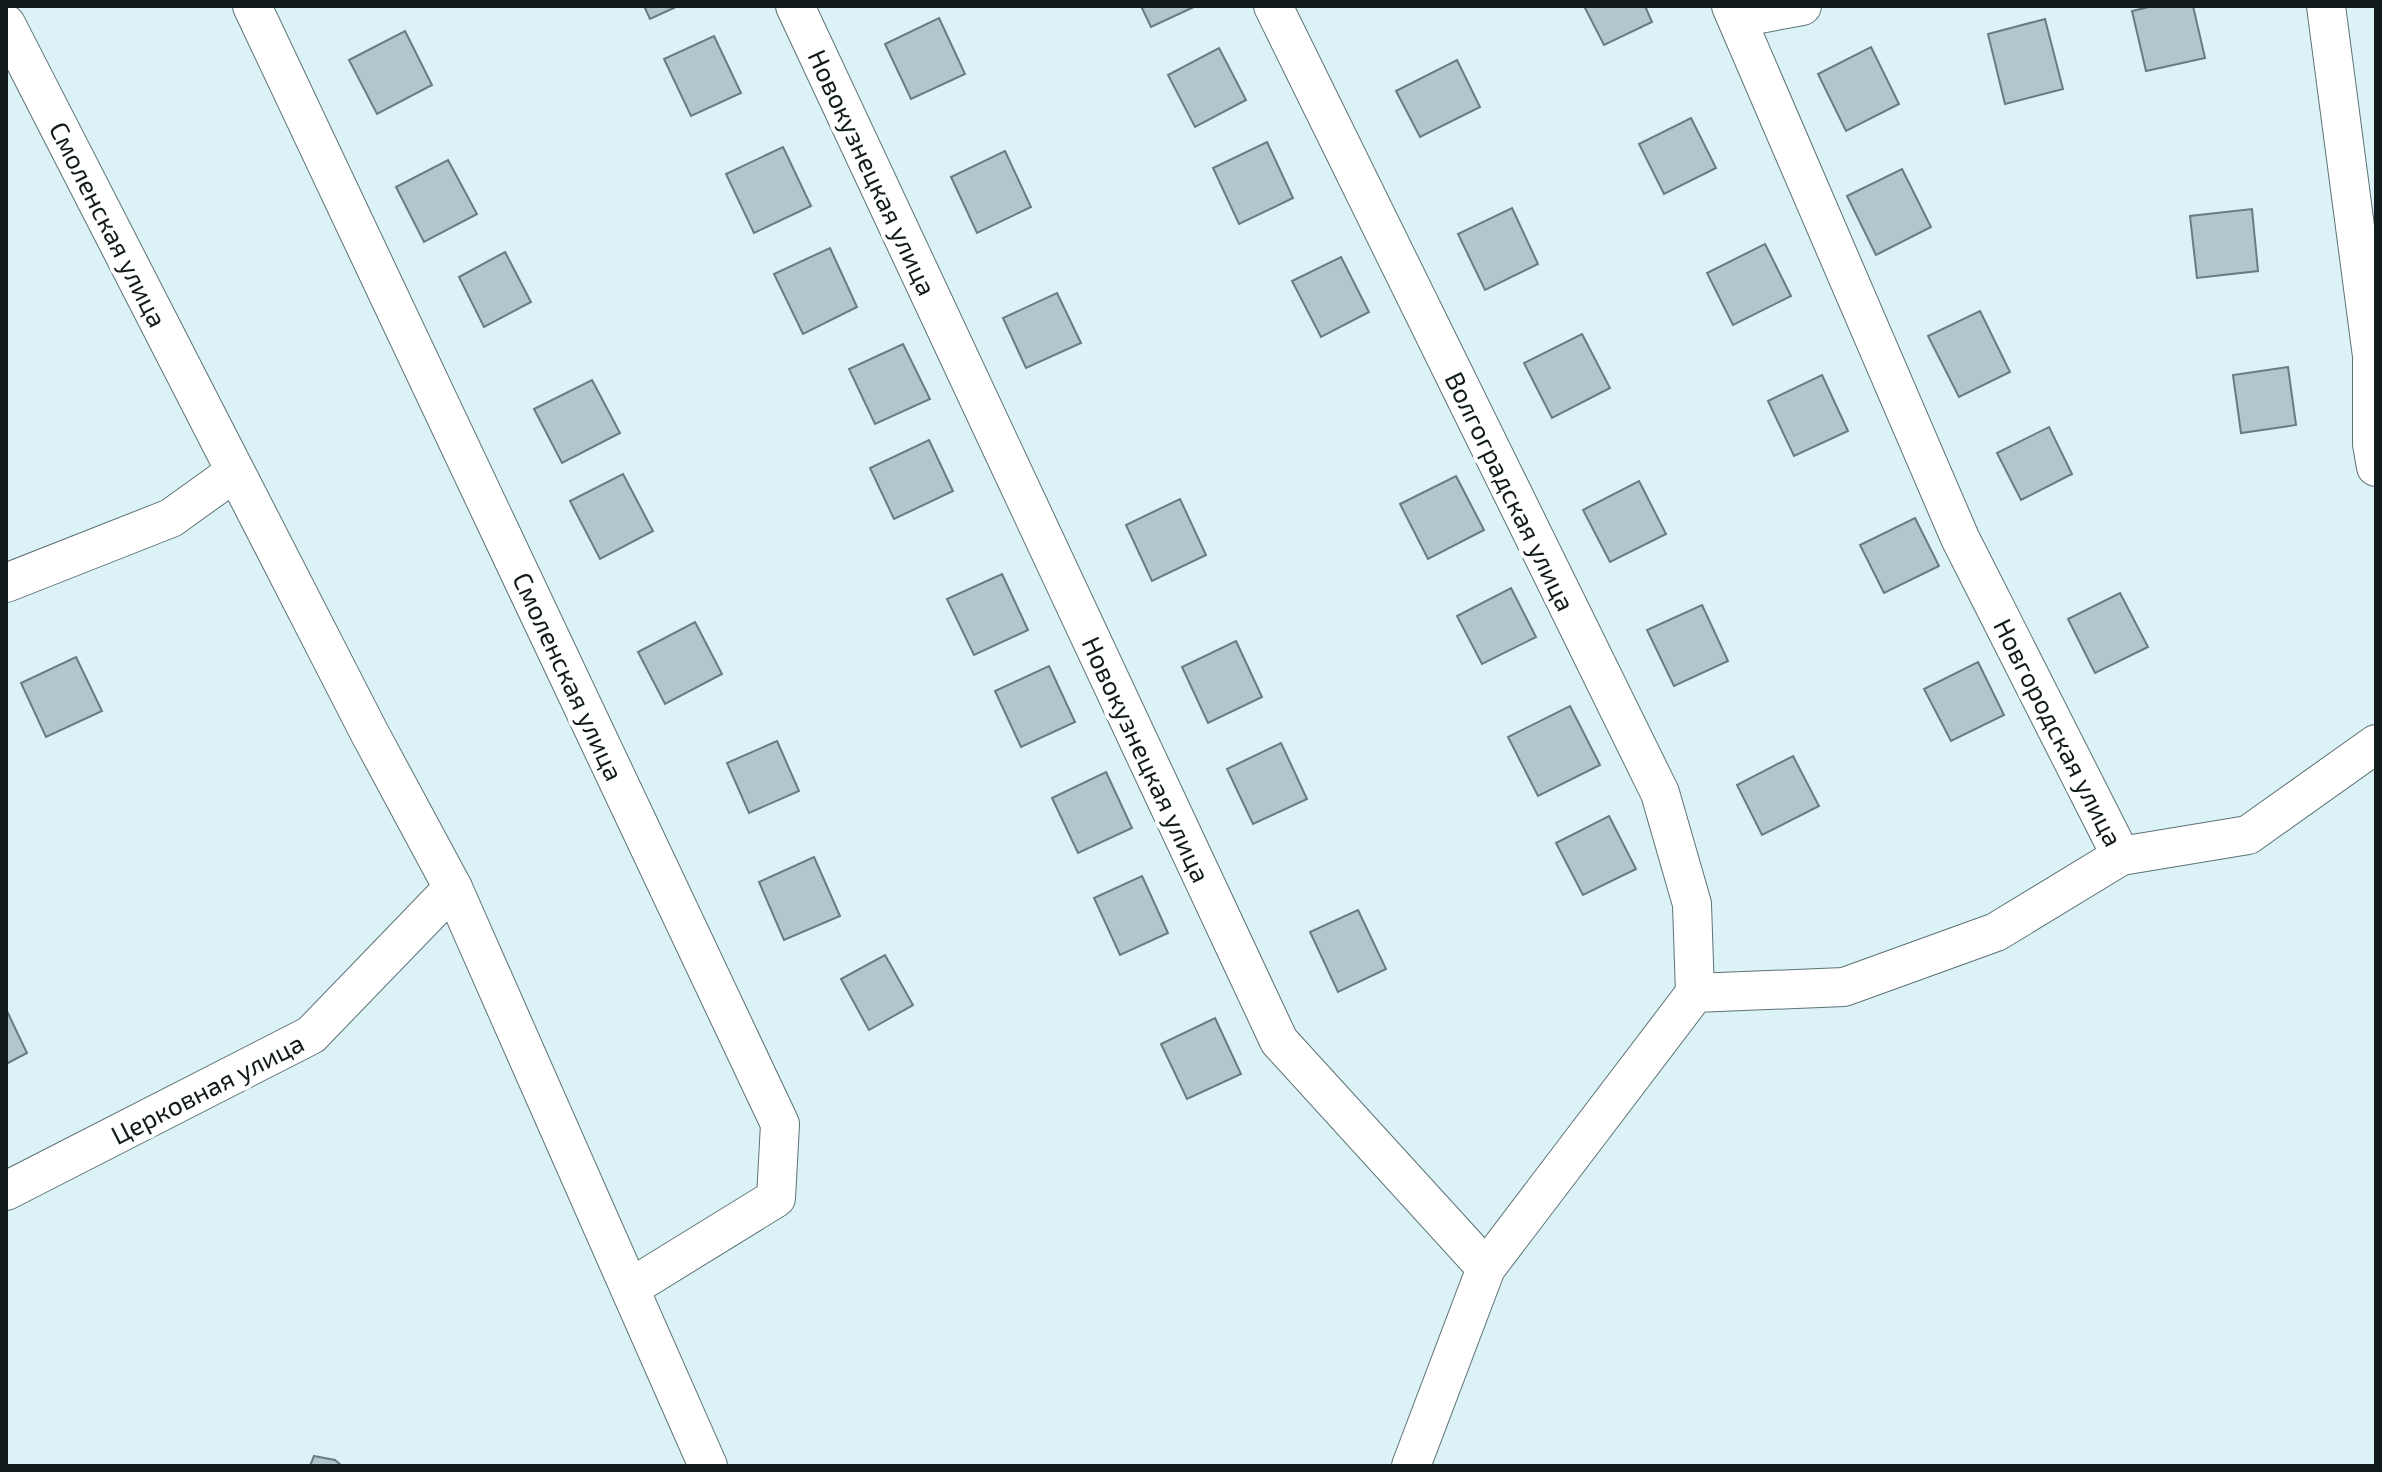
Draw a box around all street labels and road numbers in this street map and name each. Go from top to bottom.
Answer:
street label: Новокузнецкая улица [802,44,944,300]
street label: Смоленская улица [43,116,174,332]
street label: Волгоградская улица [1439,366,1582,616]
street label: Смоленская улица [506,567,631,785]
street label: Новгородская улица [1987,613,2130,852]
street label: Новокузнецкая улица [1076,631,1218,887]
street label: Церковная улица [105,1026,309,1151]

